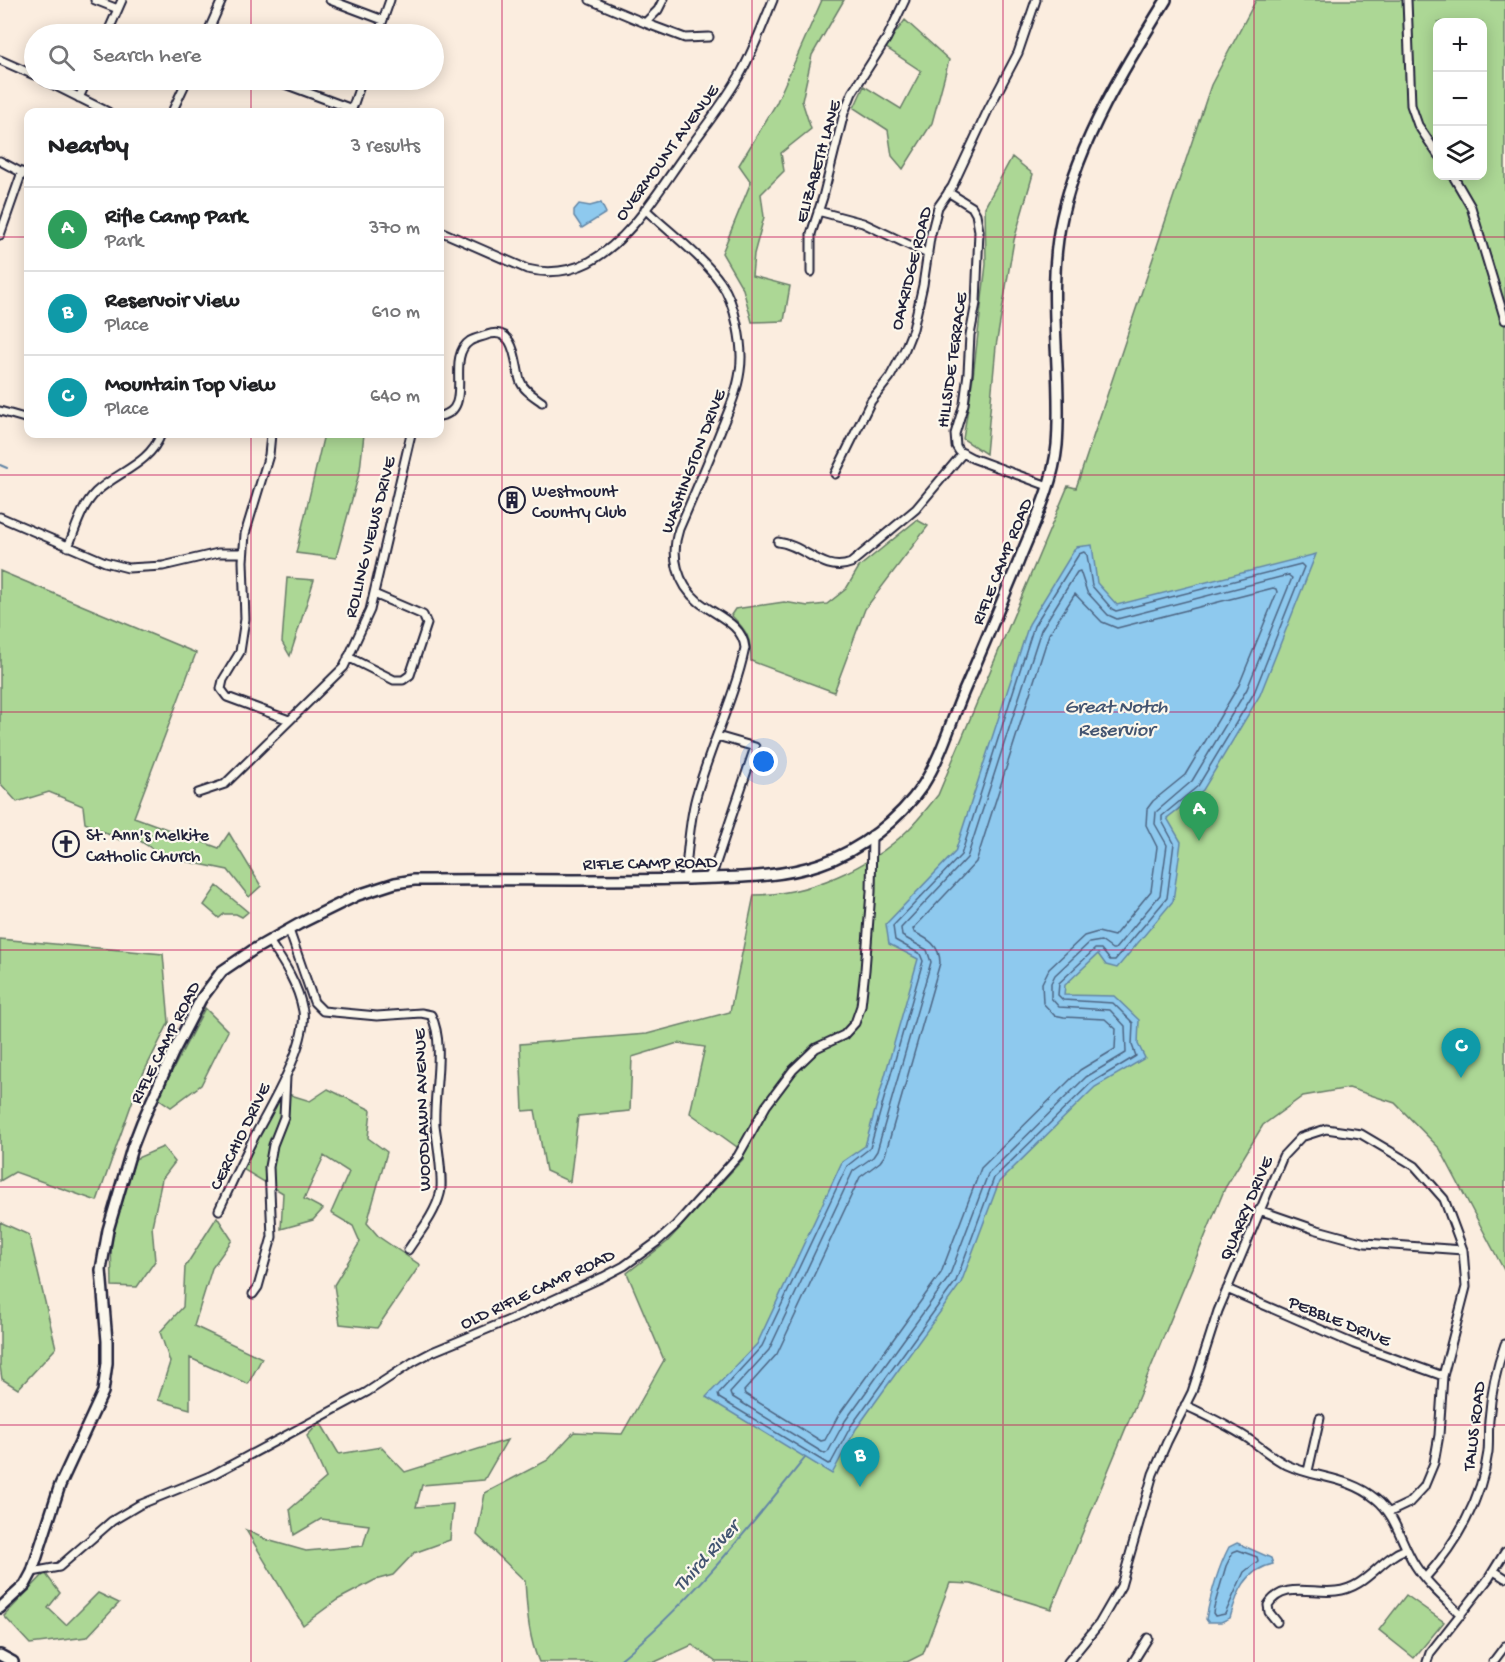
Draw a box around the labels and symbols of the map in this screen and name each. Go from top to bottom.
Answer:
street label: OVERMOUNT AVENUE [612,81,725,226]
street label: ELIZABETH LANE [792,97,847,225]
street label: OAKRIDGE ROAD [887,205,938,332]
street label: HILLSIDE TERRACE [934,291,973,429]
street label: WASHINGTON DRIVE [657,386,732,537]
street label: ROLLING VIEWS DRIVE [341,454,402,620]
place label: Westmount Country Club [532,482,627,524]
building icon: Westmount Country Club [497,485,527,515]
street label: RIFLE CAMP ROAD [968,495,1038,628]
water label: Great Notch Reservior [1064,697,1168,743]
your location [749,747,778,776]
pin: A [1180,792,1218,841]
place label: St. Ann's Melkite Catholic Church [86,826,210,868]
church icon: St. Ann's Melkite Catholic Church [51,829,81,859]
street label: RIFLE CAMP ROAD [583,853,718,876]
street label: RIFLE CAMP ROAD [126,978,206,1108]
street label: WOODLAWN AVENUE [410,1028,437,1191]
pin: C [1442,1028,1480,1078]
street label: CERCHIO DRIVE [206,1079,277,1194]
street label: QUARRY DRIVE [1216,1153,1279,1264]
street label: OLD RIFLE CAMP ROAD [457,1245,619,1335]
street label: PEBBLE DRIVE [1284,1292,1394,1353]
street label: TALUS ROAD [1459,1380,1491,1473]
pin: B [840,1438,880,1487]
water label: Third River [670,1514,748,1597]

